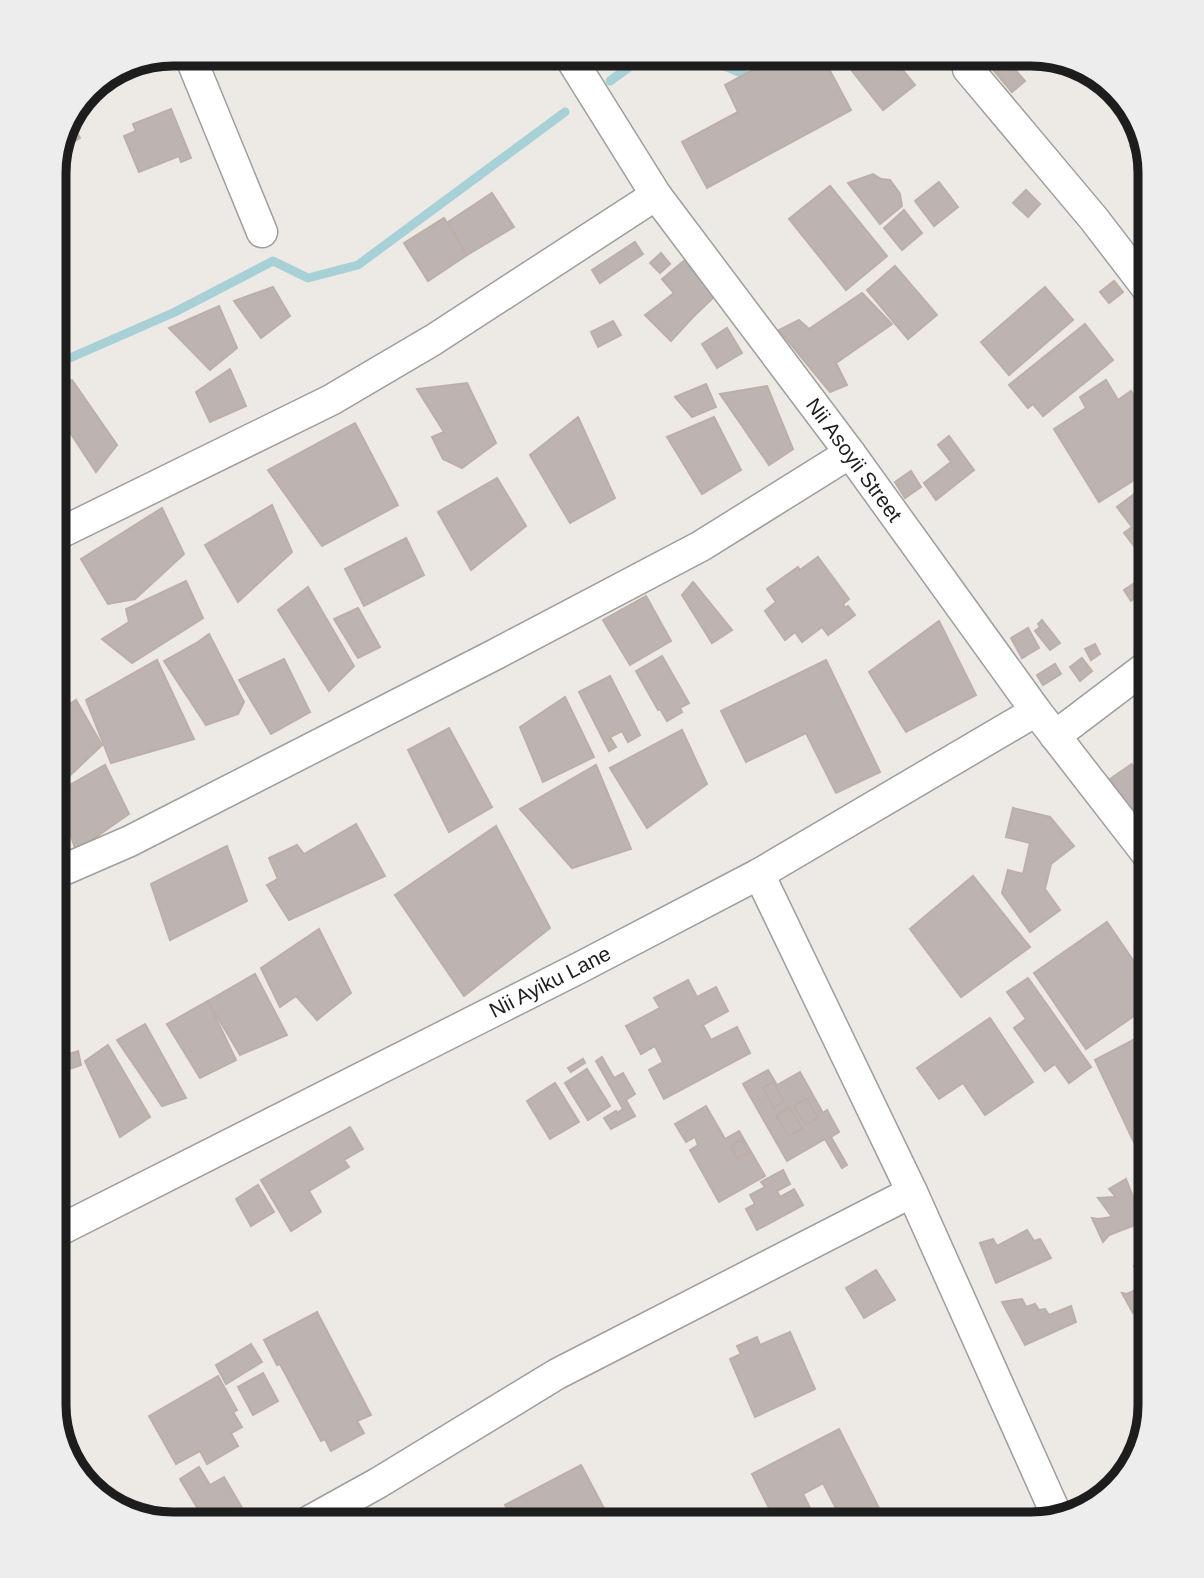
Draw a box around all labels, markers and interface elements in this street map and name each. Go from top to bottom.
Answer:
street label: Nii Asoyii Street [802,393,907,526]
street label: Nii Ayiku Lane [485,941,614,1022]

